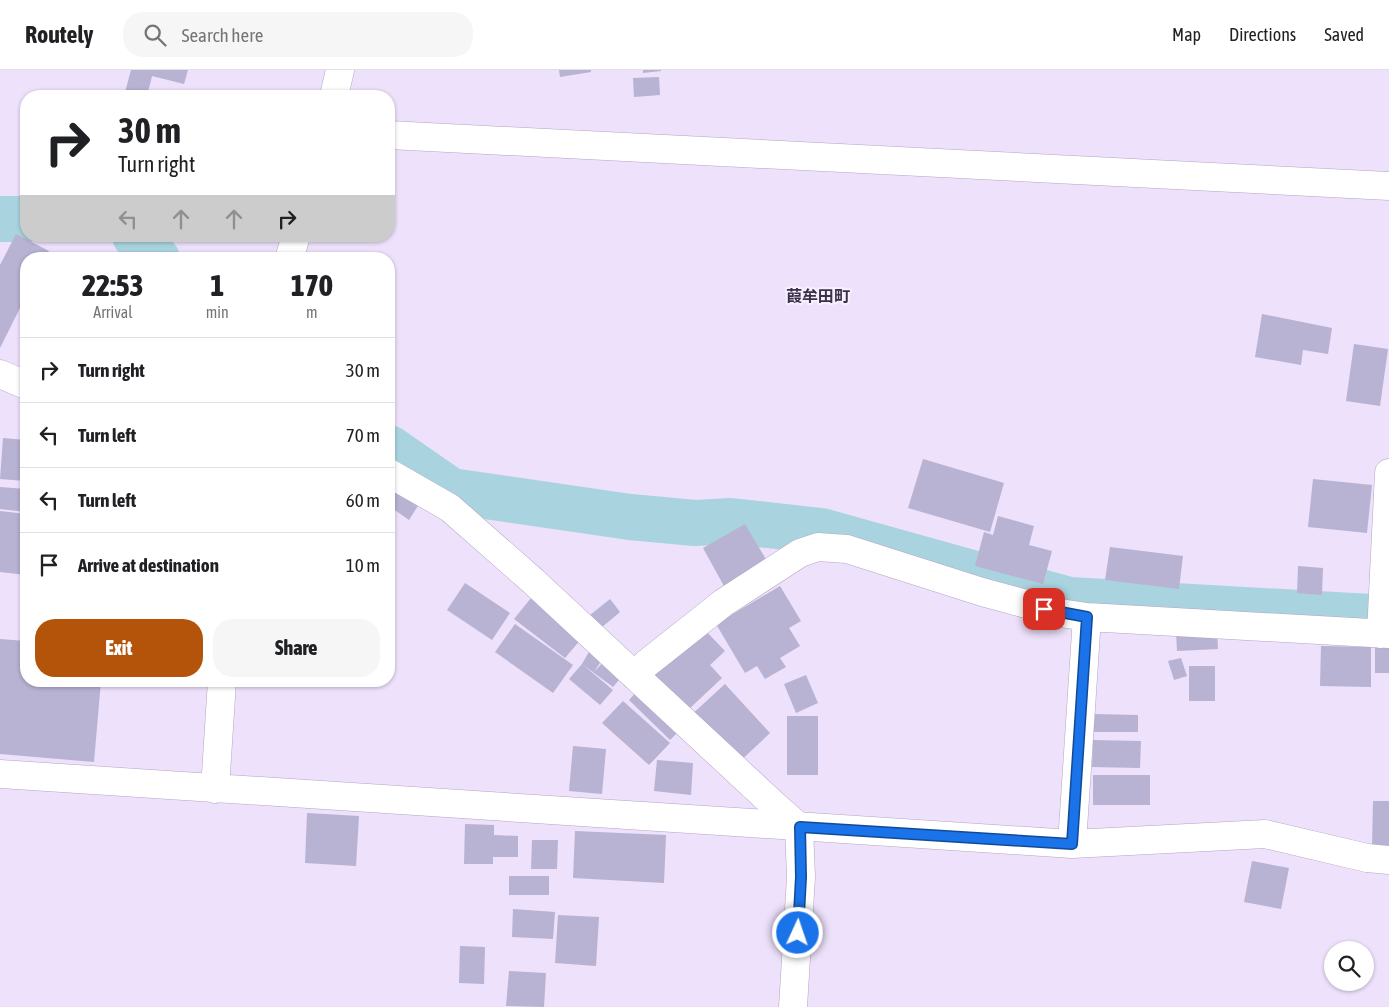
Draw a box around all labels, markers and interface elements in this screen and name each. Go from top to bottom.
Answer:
search box [123,12,473,57]
text: Routely [25,21,93,48]
icon: search [141,21,169,49]
text: Search here [181,24,263,46]
text: Map [1172,24,1201,45]
text: Directions [1229,24,1296,45]
text: Saved [1324,24,1364,45]
icon: right [35,110,100,175]
text: 30 m [118,110,181,150]
text: Turn right [118,151,195,177]
icon: left [114,205,142,233]
icon: ahead [167,205,195,233]
icon: ahead [220,205,248,233]
icon: right [273,205,301,233]
text: 22:53 [82,268,144,302]
text: 1 [210,268,224,302]
text: 170 [291,268,333,302]
district label: 葭牟田町 [786,287,850,305]
text: Arrival [93,303,132,321]
text: min [206,303,229,321]
text: m [306,303,318,321]
icon: right [35,356,63,384]
text: Turn right [78,359,145,381]
text: 30 m [346,359,380,381]
icon: left [35,421,63,449]
text: Turn left [78,424,136,446]
text: 70 m [346,424,380,446]
icon: left [35,486,63,514]
text: Turn left [78,489,136,511]
text: 60 m [346,489,380,511]
icon: arrive [35,551,63,579]
text: Arrive at destination [78,554,219,576]
text: 10 m [346,554,380,576]
pin [1023,588,1065,630]
icon: arrive [1030,595,1058,623]
button: Exit [35,619,203,677]
button: Share [213,619,380,677]
position arrow [771,906,823,958]
map controls [1324,941,1374,991]
button: search [1324,941,1374,991]

